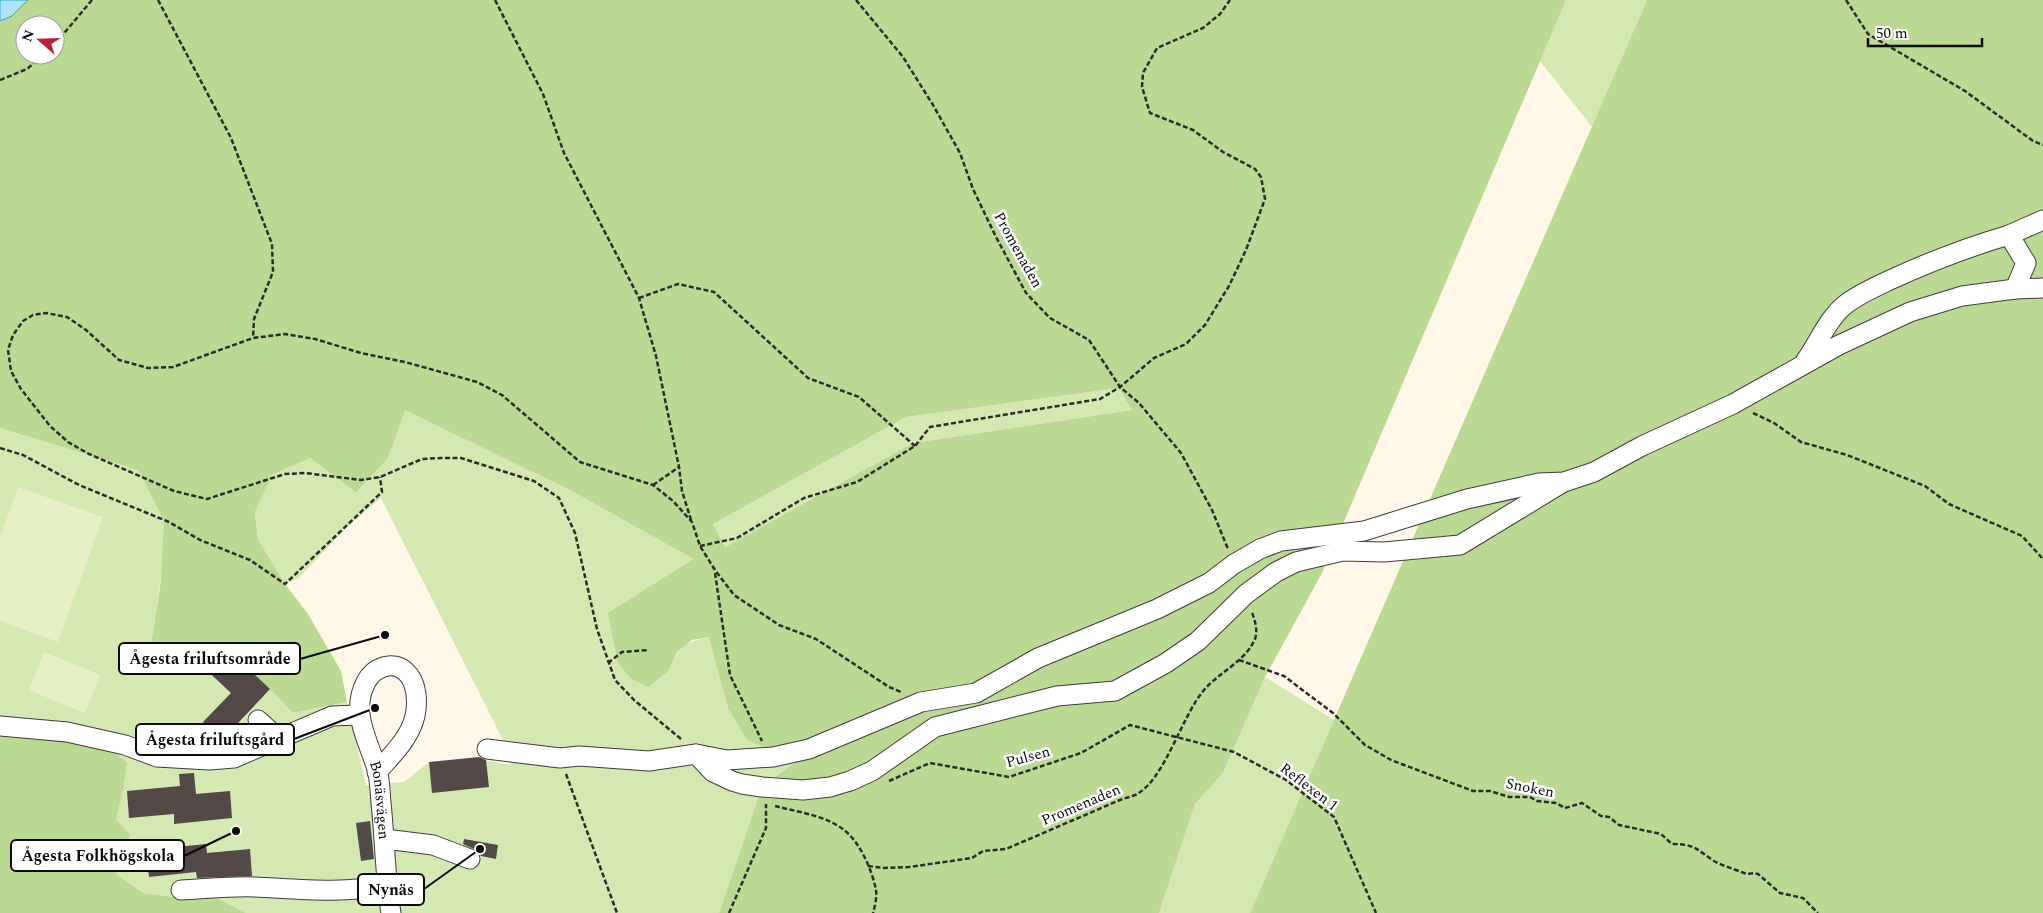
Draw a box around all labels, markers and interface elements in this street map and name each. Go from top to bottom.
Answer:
north arrow [15,15,65,65]
scale bar [1868,15,1982,47]
text: 50 m [1876,22,1908,45]
text: N [16,27,40,45]
street label: Promenaden [988,208,1049,293]
callout: Ågesta friluftsområde [119,643,300,674]
text: Ågesta friluftsområde [129,647,291,671]
callout: Ågesta friluftsgård [136,724,294,755]
text: Ågesta friluftsgård [146,728,284,752]
street label: Pulsen [1003,740,1053,774]
street label: Bonäsvägen [364,757,395,840]
street label: Reflexen 1 [1275,757,1343,817]
street label: Snoken [1504,772,1556,804]
street label: Promenaden [1038,778,1124,832]
callout: Ågesta Folkhögskola [11,840,184,871]
text: Ågesta Folkhögskola [21,844,175,868]
callout: Nynäs [358,874,424,905]
text: Nynäs [368,878,414,902]

